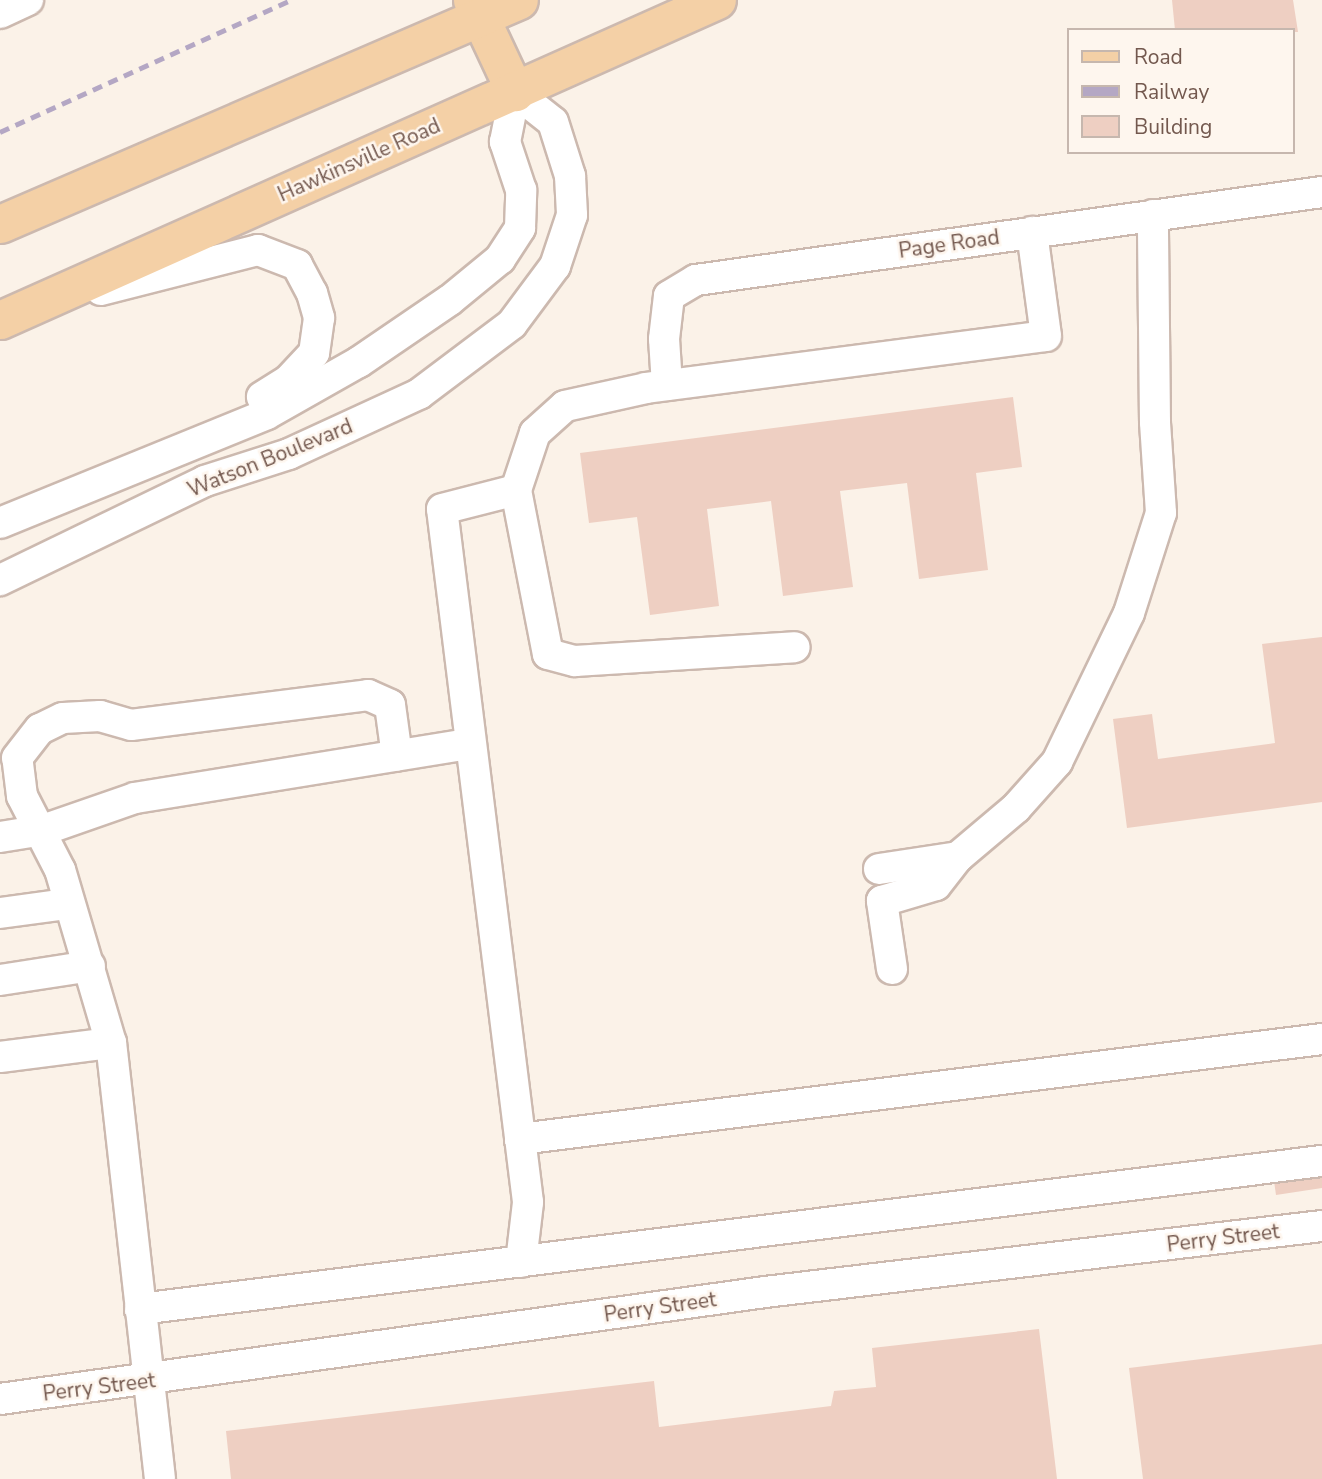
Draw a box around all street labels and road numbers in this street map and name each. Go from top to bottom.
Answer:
street label: Hawkinsville Road [274,113,444,207]
street label: Page Road [897,224,1001,264]
street label: Watson Boulevard [184,413,356,503]
street label: Perry Street [1165,1219,1281,1257]
street label: Perry Street [602,1287,718,1327]
street label: Perry Street [41,1368,157,1406]

